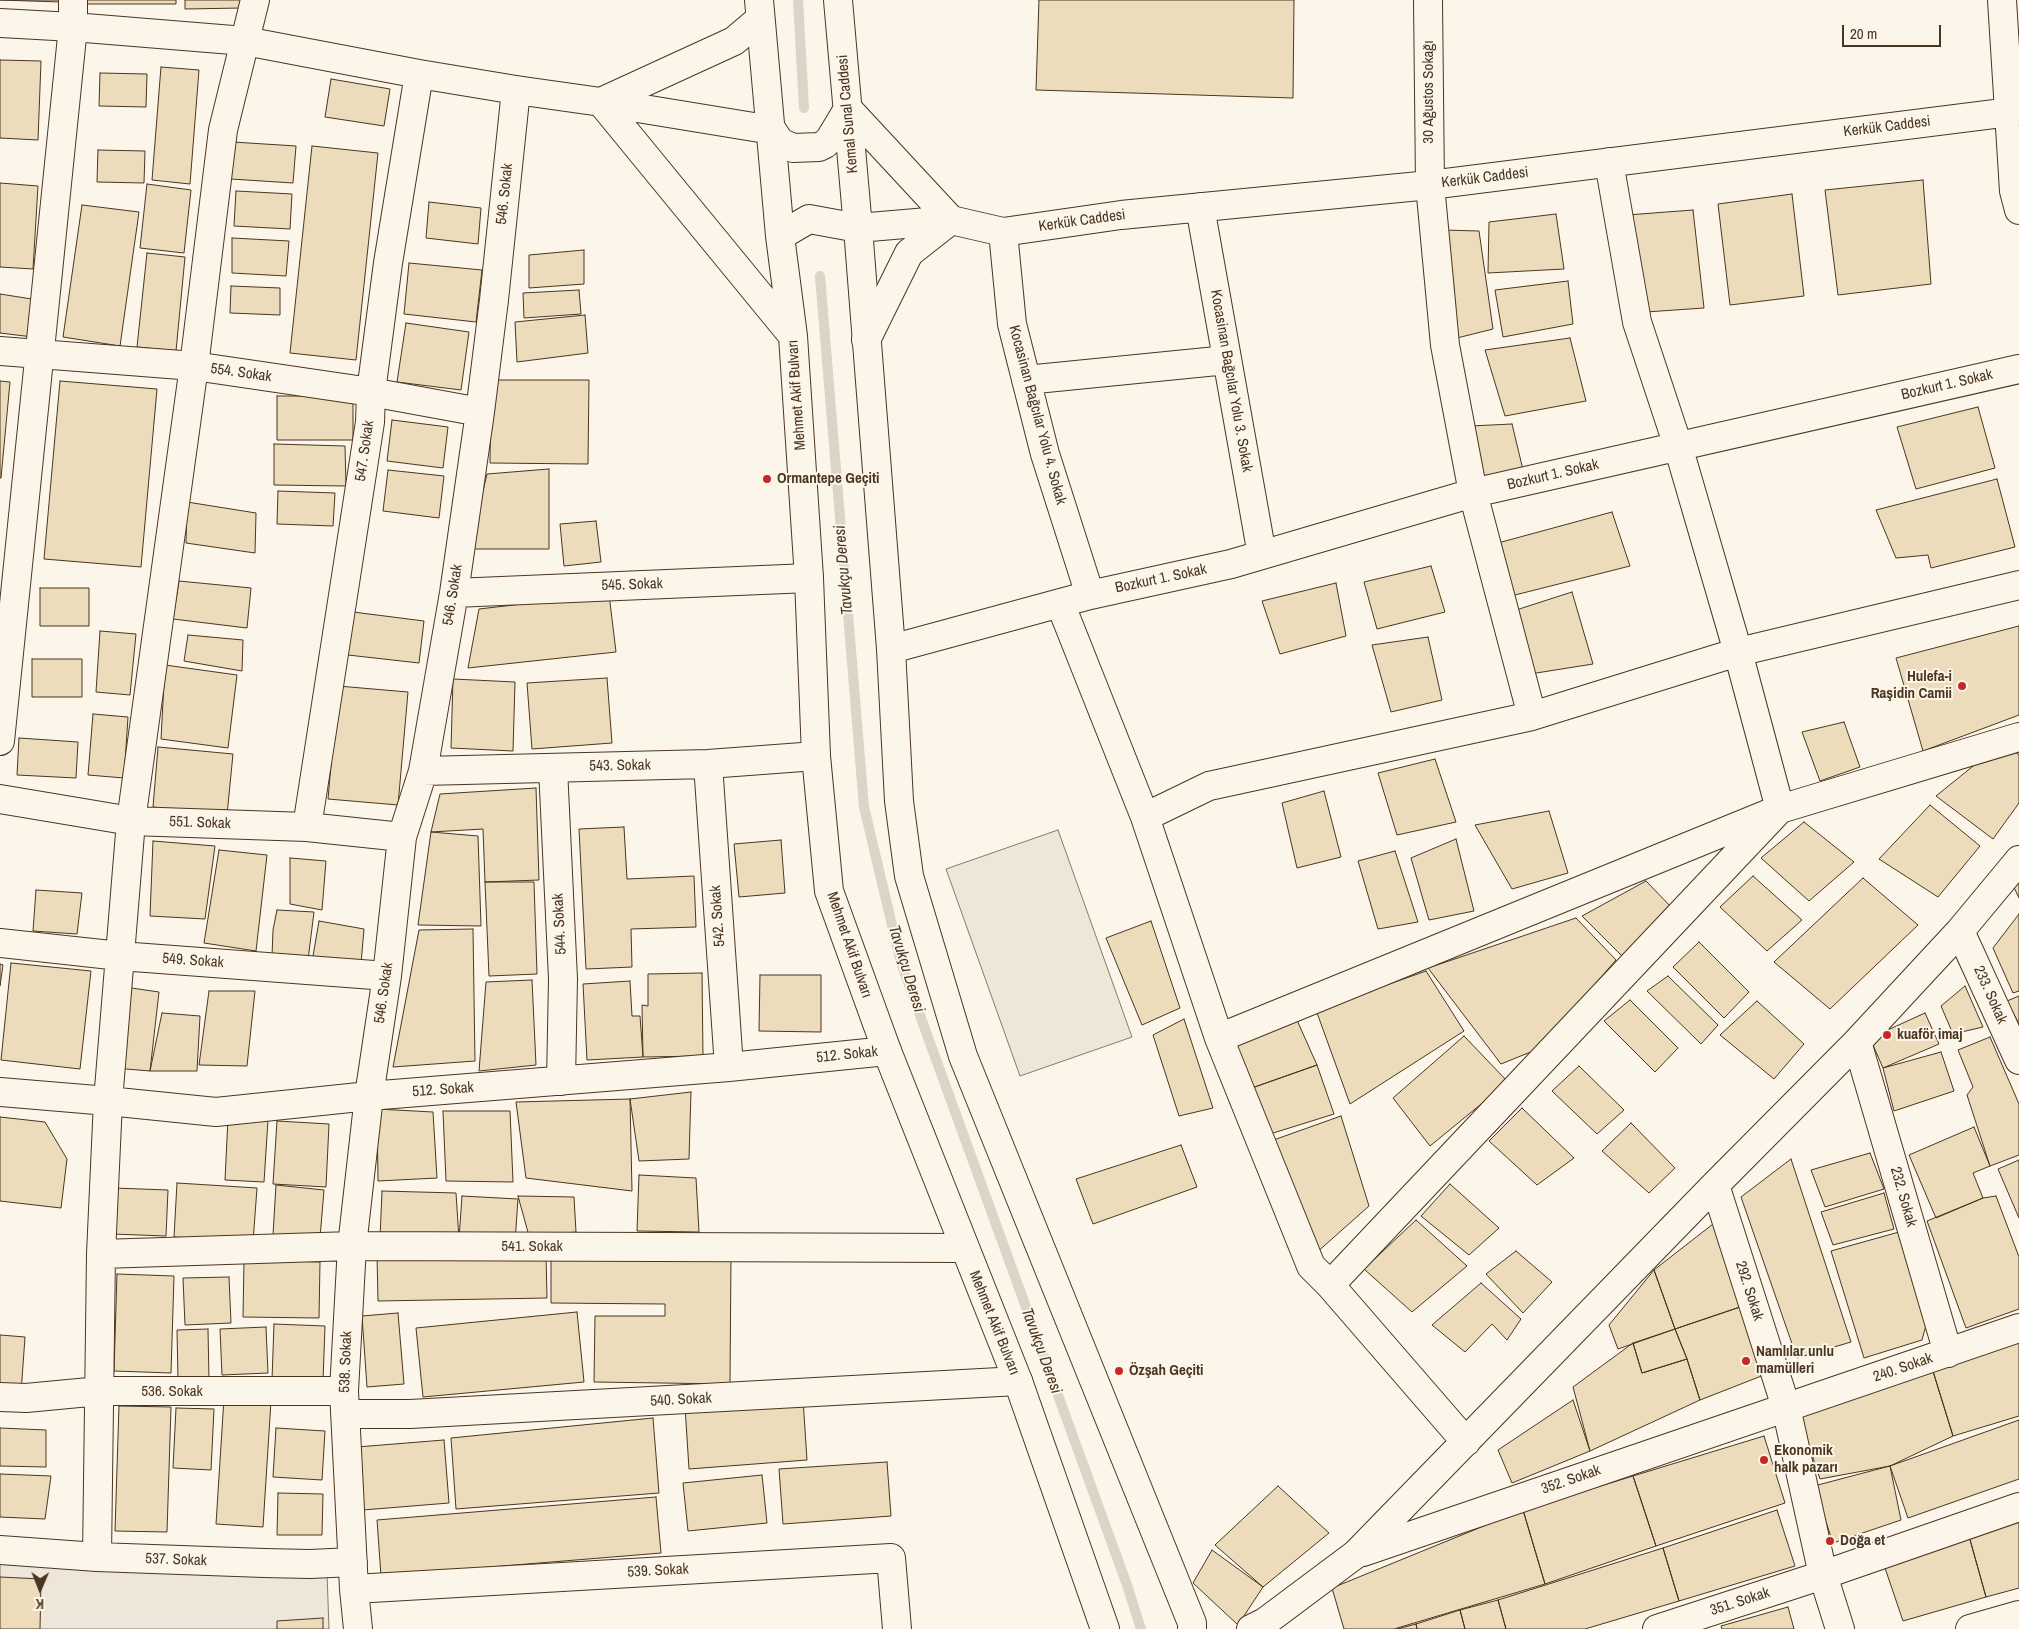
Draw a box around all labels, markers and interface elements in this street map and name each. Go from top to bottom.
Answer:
scale bar [1844,15,1943,47]
text: 20 m [1850,23,1877,44]
street label: 30 Ağustos Sokağı [1420,40,1438,144]
street label: Kemal Sunal Caddesi [834,54,862,174]
street label: Kerkük Caddesi [1842,113,1932,141]
street label: 546. Sokak [493,162,517,226]
street label: Kerkük Caddesi [1440,164,1530,192]
street label: Kerkük Caddesi [1037,206,1127,236]
street label: Kocasinan Bağcılar Yolu 3. Sokak [1206,288,1256,474]
street label: Kocasinan Bağcılar Yolu 4. Sokak [1004,323,1070,507]
street label: Mehmet Akif Bulvarı [784,339,810,451]
street label: 554. Sokak [209,360,273,386]
street label: Bozkurt 1. Sokak [1900,366,1994,404]
street label: 547. Sokak [352,419,378,483]
street label: Bozkurt 1. Sokak [1506,456,1600,494]
place label: Ormantepe Geçiti [777,470,880,488]
marker: Ormantepe Geçiti [761,473,773,485]
water label: Tavukçu Deresi [831,524,857,616]
street label: Bozkurt 1. Sokak [1114,561,1208,597]
street label: 546. Sokak [439,563,467,627]
street label: 545. Sokak [601,575,663,595]
place label: Hulefa-i Raşidin Camii [1871,668,1952,703]
marker: Hulefa-i Raşidin Camii [1956,680,1968,692]
street label: 543. Sokak [589,756,651,776]
street label: 551. Sokak [169,813,231,833]
street label: 542. Sokak [707,885,729,947]
street label: Mehmet Akif Bulvarı [822,890,876,1000]
street label: 544. Sokak [549,893,571,955]
water label: Tavukçu Deresi [884,923,928,1015]
street label: 549. Sokak [162,950,224,972]
street label: 546. Sokak [371,961,397,1025]
street label: 233. Sokak [1969,963,2011,1027]
place label: kuaför imaj [1897,1026,1963,1044]
marker: kuaför imaj [1881,1029,1893,1041]
street label: 512. Sokak [815,1043,879,1067]
street label: 512. Sokak [412,1079,474,1101]
street label: 232. Sokak [1886,1165,1920,1229]
street label: 541. Sokak [501,1238,563,1256]
street label: 292. Sokak [1731,1259,1767,1323]
street label: Mehmet Akif Bulvarı [965,1268,1023,1378]
water label: Tavukçu Deresi [1017,1305,1065,1397]
street label: 538. Sokak [336,1331,356,1393]
place label: Namlılar unlu mamülleri [1756,1343,1834,1378]
street label: 240. Sokak [1871,1349,1935,1387]
marker: Namlılar unlu mamülleri [1740,1355,1752,1367]
place label: Özşah Geçiti [1129,1362,1204,1380]
marker: Özşah Geçiti [1113,1365,1125,1377]
street label: 536. Sokak [141,1383,203,1401]
street label: 540. Sokak [650,1389,712,1411]
place label: Ekonomik halk pazarı [1774,1442,1838,1477]
marker: Ekonomik halk pazarı [1758,1454,1770,1466]
street label: 352. Sokak [1539,1461,1603,1499]
place label: Doğa et [1840,1532,1885,1550]
marker: Doğa et [1824,1535,1836,1547]
street label: 537. Sokak [145,1550,207,1570]
street label: 539. Sokak [627,1560,689,1582]
north arrow [15,1564,65,1614]
street label: 351. Sokak [1708,1584,1772,1620]
text: K [35,1595,44,1613]

